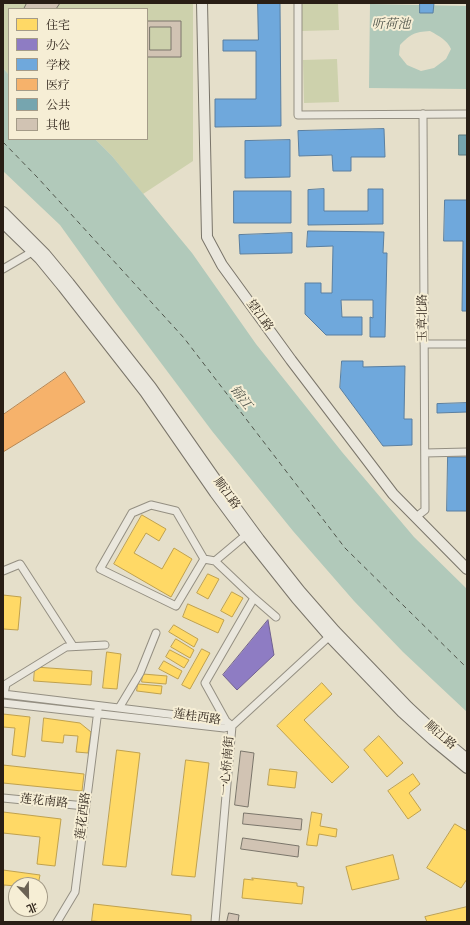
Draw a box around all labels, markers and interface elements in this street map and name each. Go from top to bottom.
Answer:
legend [8,8,148,140]
water label: 听荷池 [372,17,410,33]
text: 住宅 [46,18,70,33]
text: 办公 [46,38,70,53]
text: 学校 [46,58,70,73]
text: 医疗 [46,78,70,93]
text: 公共 [46,98,70,113]
text: 其他 [46,118,70,133]
street label: 玉章北路 [417,294,431,342]
street label: 望江路 [243,297,275,335]
water label: 锦江 [226,383,254,413]
street label: 顺江路 [210,475,242,513]
street label: 莲桂西路 [172,708,222,728]
street label: 顺江路 [422,719,458,753]
street label: 一心桥南街 [218,735,238,797]
street label: 莲花西路 [74,791,94,841]
street label: 莲花南路 [19,792,69,812]
north arrow [8,877,48,917]
text: 北 [24,899,40,916]

